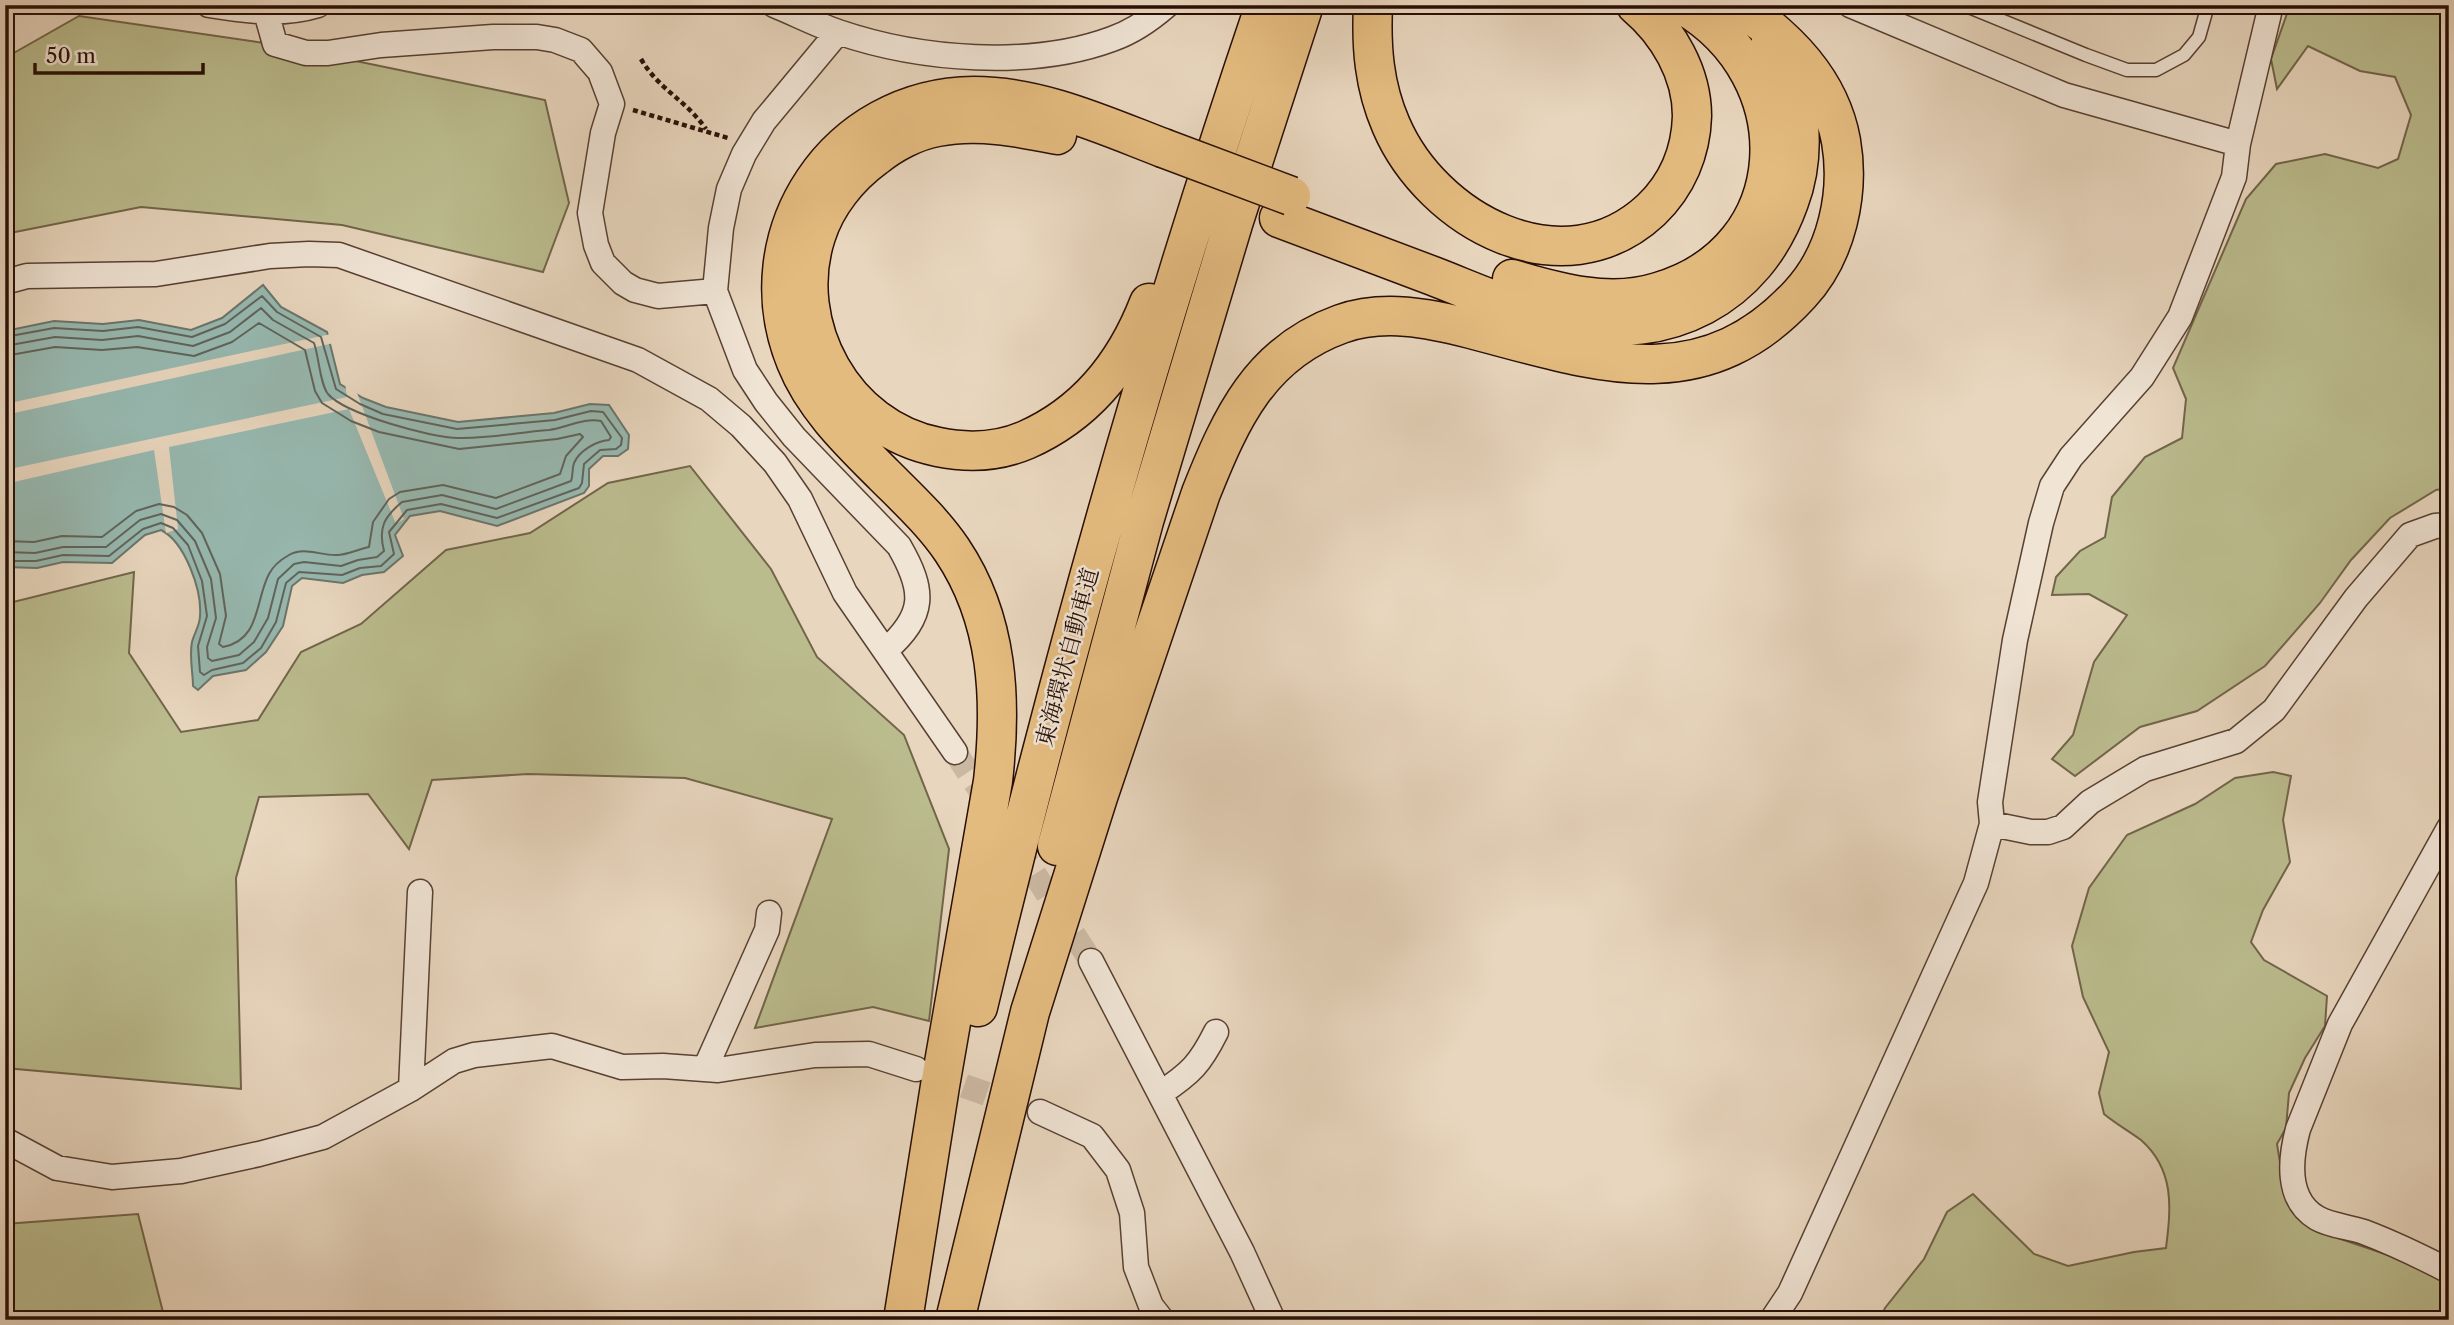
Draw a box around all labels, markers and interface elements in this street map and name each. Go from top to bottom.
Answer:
scale bar [35,32,203,76]
text: 50 m [46,43,96,68]
street label: 東海環状自動車道 [1030,565,1104,749]

